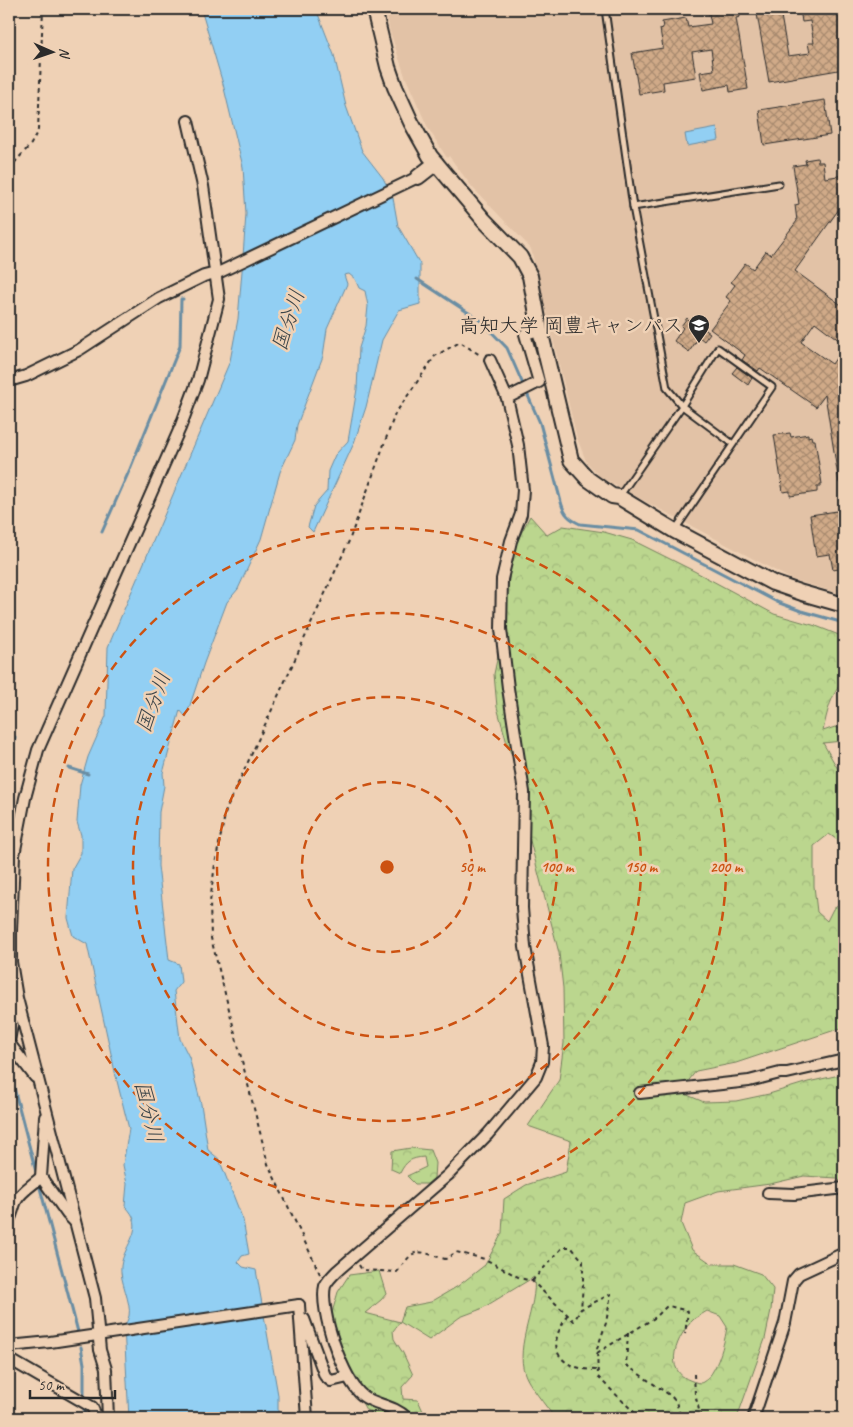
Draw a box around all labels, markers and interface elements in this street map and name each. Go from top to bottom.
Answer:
north arrow [28,28,78,78]
text: N [56,48,73,59]
water label: 国分川 [266,286,310,354]
place label: 高知大学 岡豊キャンパス [459,313,683,338]
school or university icon: 高知大学 岡豊キャンパス [687,313,711,344]
water label: 国分川 [130,668,176,736]
centre of rings [378,858,396,876]
text: 50 m [459,858,486,877]
text: 100 m [541,858,575,877]
text: 150 m [625,858,659,877]
text: 200 m [710,858,744,877]
water label: 国分川 [129,1078,169,1146]
scale bar [30,1367,115,1399]
text: 50 m [38,1376,65,1395]

